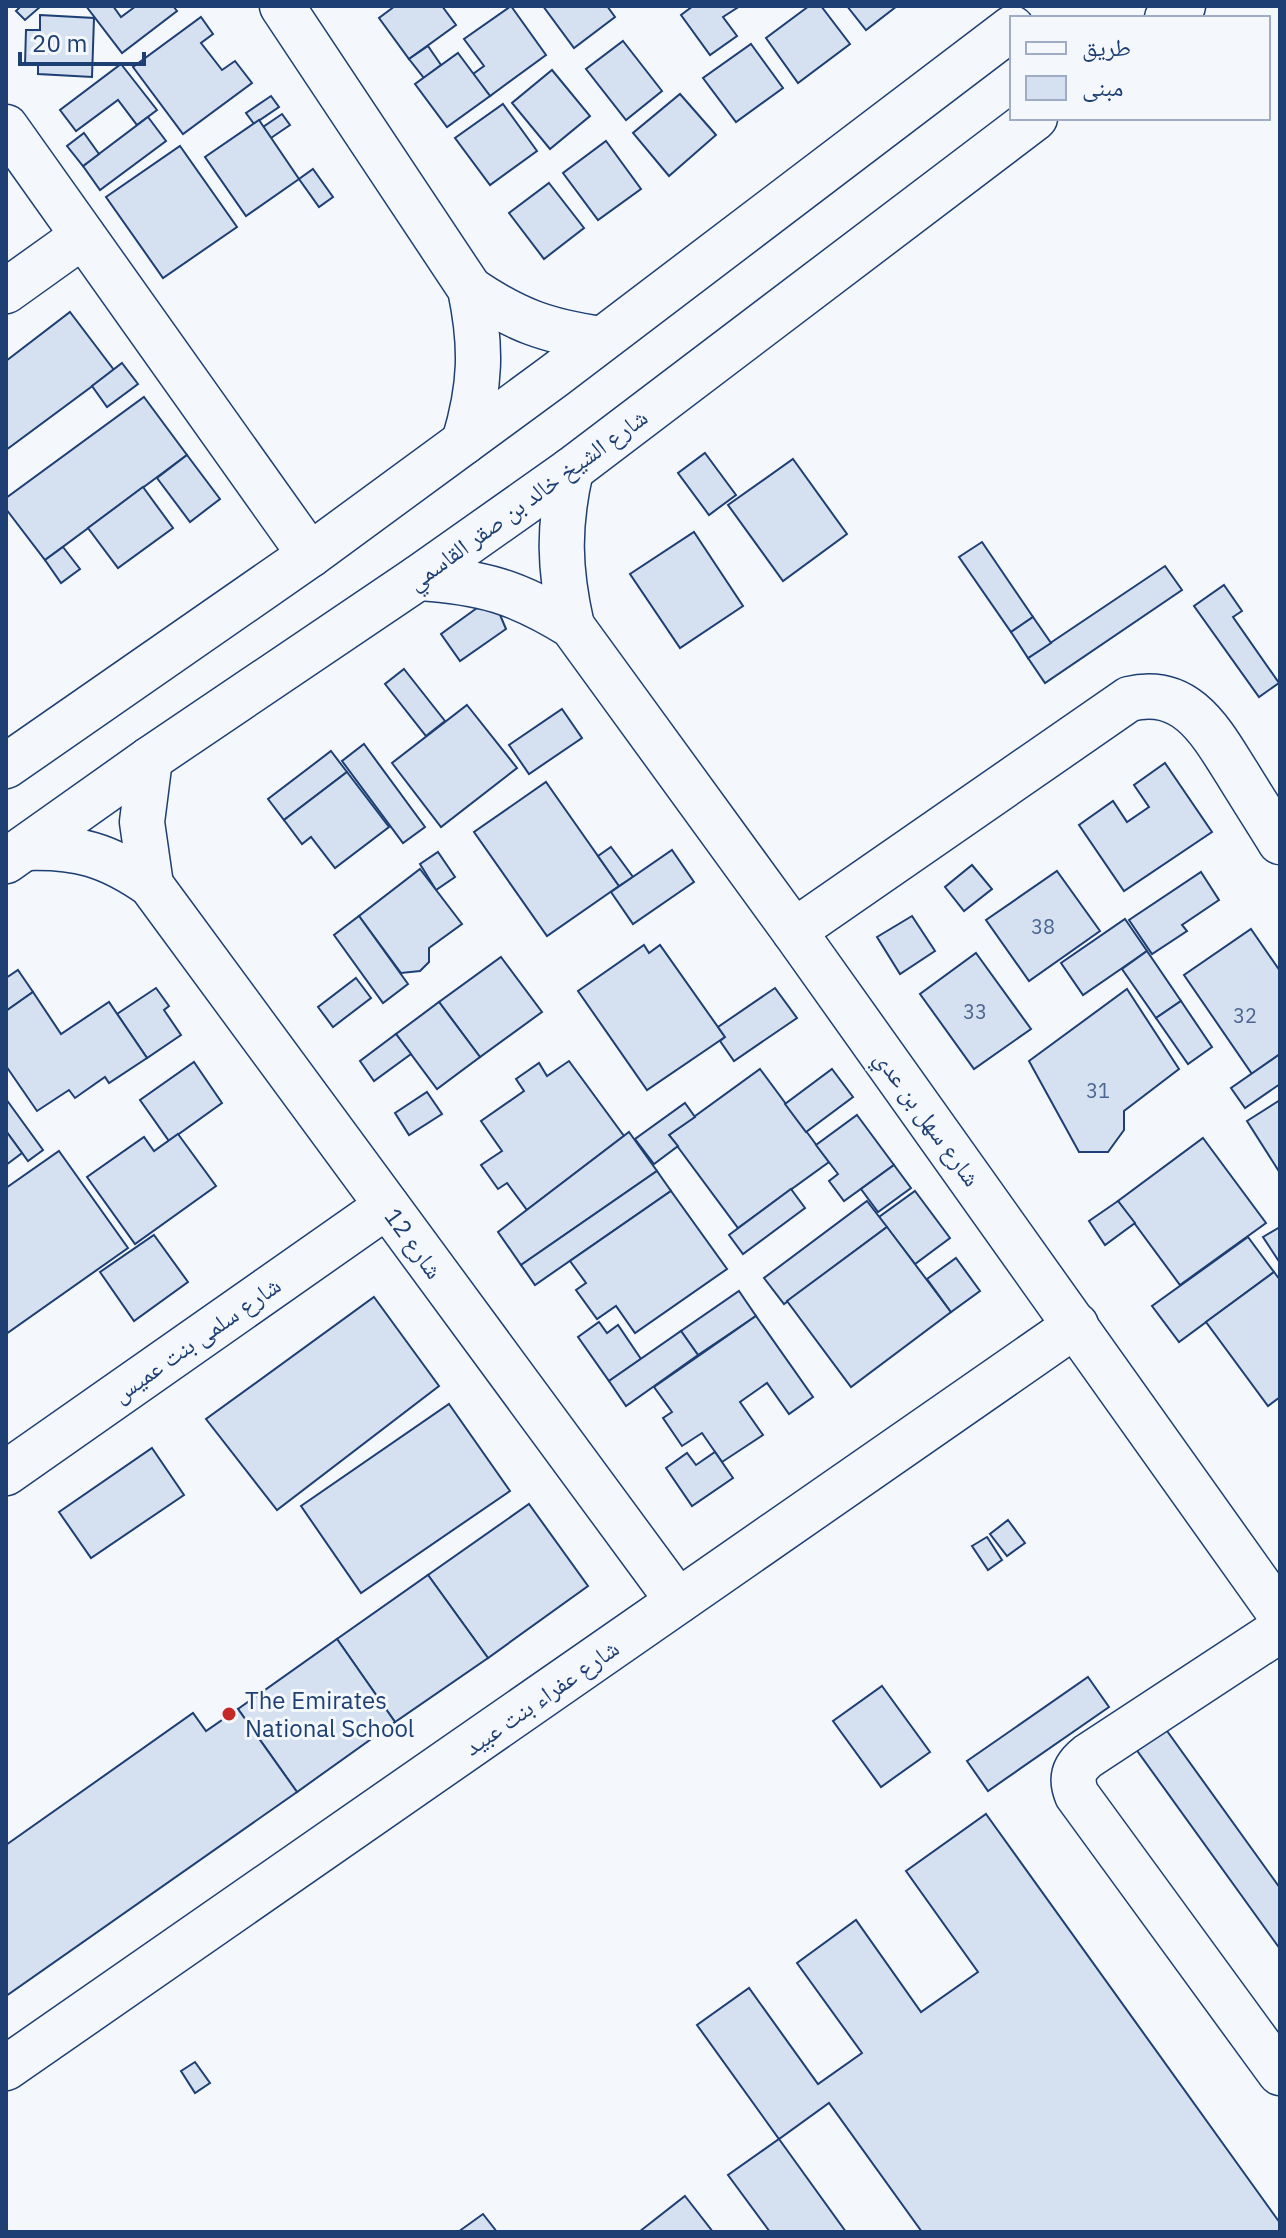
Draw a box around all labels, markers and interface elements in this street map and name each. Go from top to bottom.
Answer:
scale bar [20,16,144,66]
legend [1010,16,1270,120]
text: 20 m [32,27,87,59]
text: طريق [1082,31,1131,63]
text: مبنى [1082,71,1123,103]
street label: شارع الشيخ خالد بن صقر القاسمي [400,401,656,600]
house number: 38 [1031,913,1055,940]
house number: 33 [963,998,987,1025]
house number: 32 [1233,1002,1257,1029]
street label: شارع سهل بن عدي [865,1044,988,1195]
house number: 31 [1086,1077,1110,1104]
street label: شارع 12 [378,1201,450,1285]
street label: شارع سلمى بنت عميس [105,1269,287,1409]
street label: شارع عفراء بنت عبيد [457,1632,625,1762]
place label: The Emirates National School [245,1684,414,1744]
marker: The Emirates National School [220,1705,238,1723]

